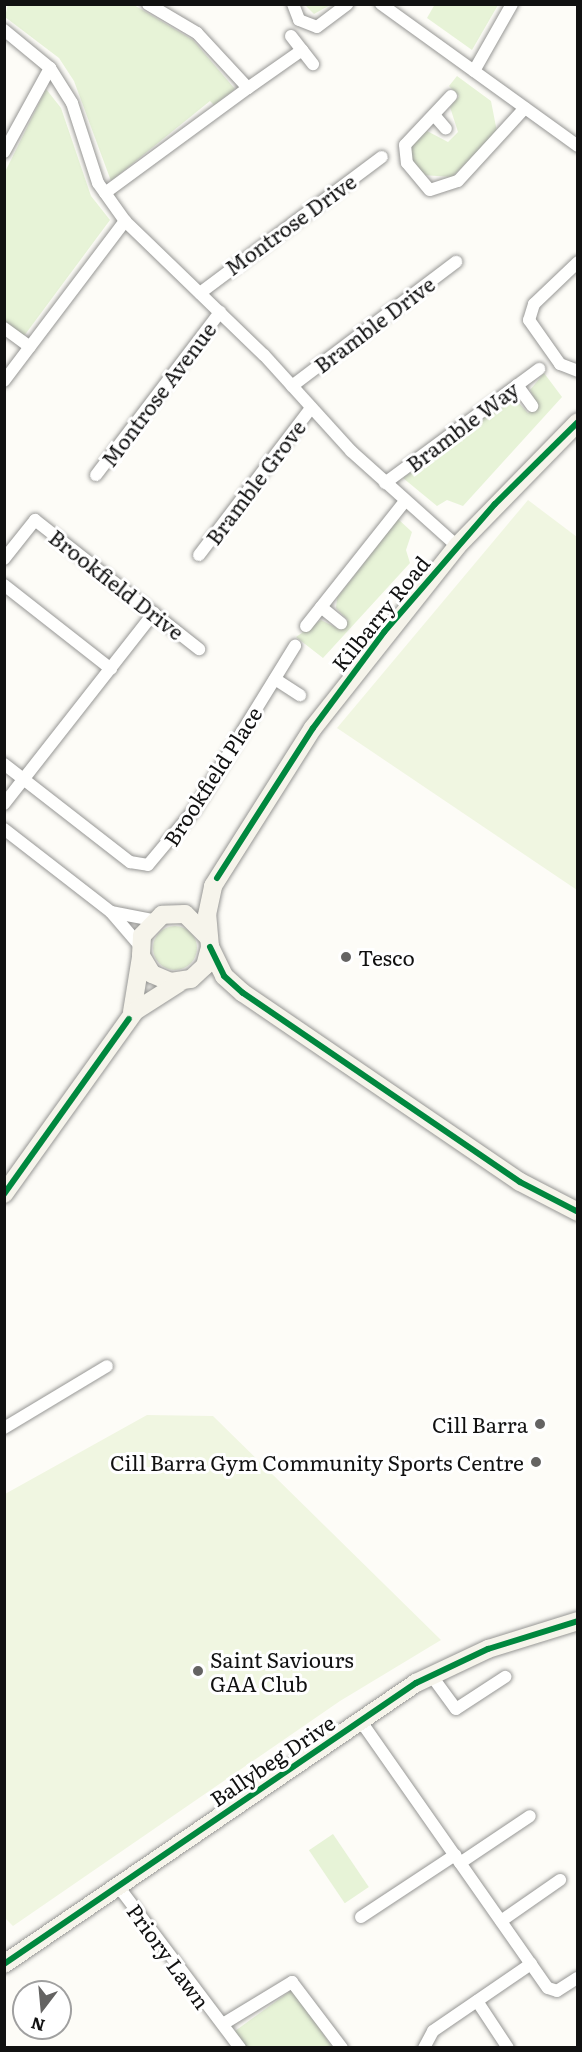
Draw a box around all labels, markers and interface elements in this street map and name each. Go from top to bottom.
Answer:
street label: Montrose Drive [220,168,360,280]
street label: Bramble Drive [309,271,439,377]
street label: Montrose Avenue [96,317,220,471]
street label: Bramble Way [401,376,523,476]
street label: Bramble Grove [200,415,310,549]
street label: Brookfield Drive [45,524,189,644]
street label: Kilbarry Road [326,550,434,676]
street label: Brookfield Place [158,702,266,850]
place label: Tesco [358,944,415,970]
marker: Tesco [339,950,353,964]
place label: Cill Barra [432,1411,528,1437]
marker: Cill Barra [533,1417,547,1431]
place label: Cill Barra Gym Community Sports Centre [110,1449,524,1475]
marker: Cill Barra Gym Community Sports Centre [529,1455,543,1469]
place label: Saint Saviours GAA Club [210,1646,354,1696]
marker: Saint Saviours GAA Club [191,1664,205,1678]
street label: Ballybeg Drive [205,1709,339,1811]
street label: Priory Lawn [122,1899,216,2013]
north arrow [12,1980,72,2040]
text: N [28,2012,47,2039]

